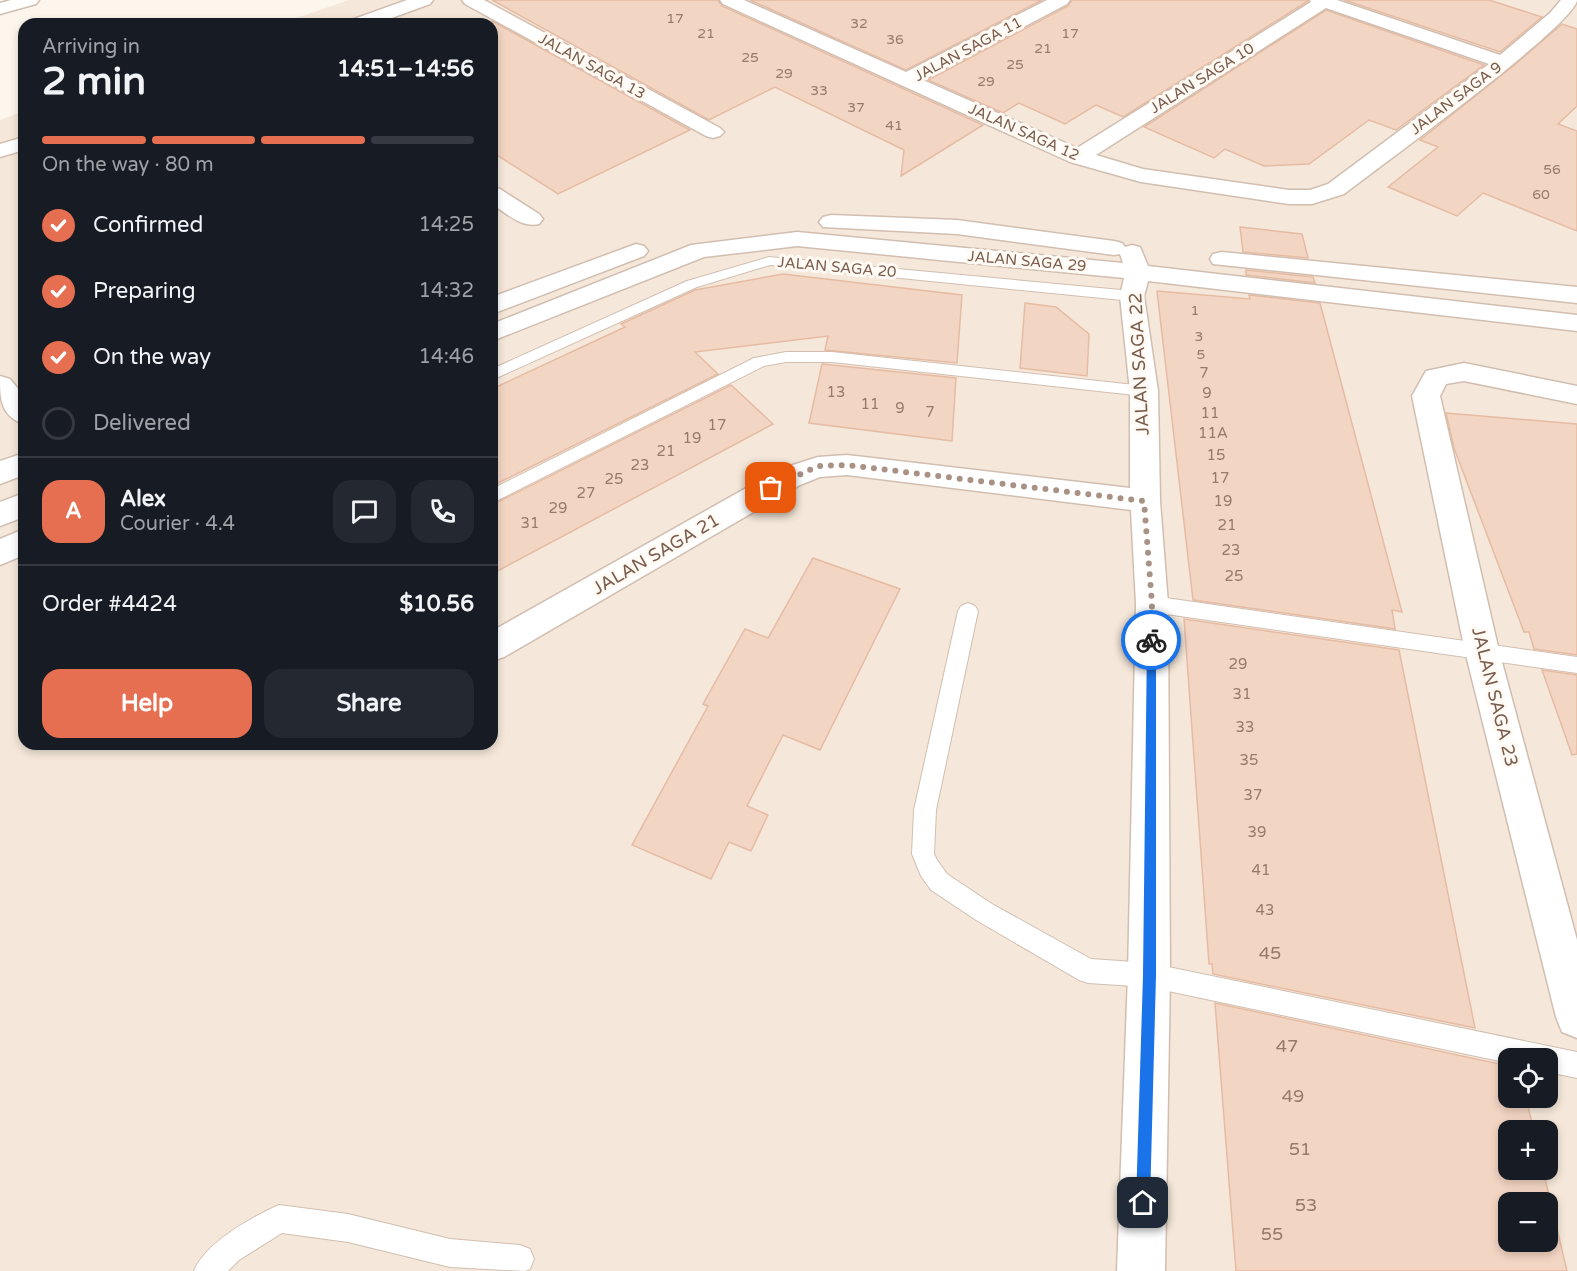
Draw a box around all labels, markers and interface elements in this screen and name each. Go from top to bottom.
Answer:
house number: 17 [666,10,684,27]
street label: JALAN SAGA 11 [911,13,1025,85]
house number: 32 [850,15,868,32]
house number: 21 [697,25,715,42]
house number: 17 [1061,25,1079,42]
street label: JALAN SAGA 13 [536,29,648,103]
house number: 36 [886,31,904,48]
text: Arriving in [42,35,140,59]
street label: JALAN SAGA 10 [1147,39,1257,117]
house number: 21 [1034,40,1052,57]
house number: 25 [741,49,759,66]
text: 14:51–14:56 [337,56,474,82]
house number: 25 [1006,56,1024,73]
text: 2 min [42,58,146,105]
street label: JALAN SAGA 9 [1407,58,1505,138]
house number: 29 [775,65,793,82]
house number: 29 [977,73,995,90]
house number: 33 [810,82,828,99]
house number: 37 [847,99,865,116]
street label: JALAN SAGA 12 [966,100,1082,164]
house number: 41 [885,117,903,134]
text: On the way · 80 m [42,153,214,177]
house number: 56 [1543,161,1561,178]
house number: 60 [1532,186,1550,203]
icon: check [42,209,75,242]
text: Confirmed [93,212,203,238]
text: 14:25 [419,213,474,237]
street label: JALAN SAGA 29 [967,247,1087,275]
street label: JALAN SAGA 20 [777,253,897,281]
icon: check [42,275,75,308]
text: Preparing [93,278,196,304]
text: 14:32 [419,279,474,303]
street label: JALAN SAGA 22 [1124,292,1154,436]
house number: 1 [1191,302,1199,319]
house number: 3 [1195,328,1203,345]
icon: check [42,341,75,374]
text: On the way [93,344,211,370]
text: 14:46 [419,345,474,369]
house number: 5 [1197,346,1205,363]
house number: 7 [1199,364,1209,382]
house number: 13 [827,383,845,401]
house number: 9 [1202,384,1212,402]
house number: 11 [861,395,879,413]
house number: 9 [895,399,905,417]
house number: 7 [925,403,935,421]
house number: 11 [1201,404,1219,422]
text: Delivered [93,410,191,436]
house number: 17 [708,416,726,434]
house number: 11A [1198,424,1228,442]
house number: 19 [683,429,701,447]
house number: 21 [657,442,675,460]
house number: 15 [1207,446,1225,464]
house number: 23 [631,456,649,474]
pin [745,462,796,513]
house number: 17 [1211,469,1229,487]
house number: 25 [605,470,623,488]
icon: bag [754,471,787,504]
button: chat [333,480,396,543]
button: phone [411,480,474,543]
house number: 27 [577,484,595,502]
text: Alex [120,486,166,512]
house number: 19 [1214,492,1232,510]
text: A [65,498,82,524]
house number: 29 [549,499,567,517]
street label: JALAN SAGA 21 [589,509,723,599]
text: Courier · 4.4 [120,512,235,536]
house number: 31 [521,514,539,532]
house number: 21 [1218,516,1236,534]
house number: 23 [1222,541,1240,559]
house number: 25 [1225,567,1243,585]
text: Order #4424 [42,591,177,617]
text: $10.56 [399,591,474,617]
courier [1121,610,1181,670]
icon: bike [1135,624,1168,657]
street label: JALAN SAGA 23 [1467,625,1523,769]
house number: 29 [1229,655,1247,673]
button: Help [42,669,252,738]
button: Share [264,669,474,738]
house number: 31 [1233,685,1251,703]
house number: 33 [1236,718,1254,736]
house number: 35 [1240,751,1258,769]
house number: 37 [1244,786,1262,804]
house number: 39 [1248,823,1266,841]
house number: 41 [1252,861,1270,879]
house number: 43 [1256,901,1274,919]
house number: 45 [1259,942,1281,964]
house number: 47 [1276,1035,1298,1057]
map controls [1498,1048,1558,1252]
button: locate [1498,1048,1558,1108]
house number: 49 [1282,1085,1304,1107]
button: + [1498,1120,1558,1180]
house number: 51 [1289,1138,1311,1160]
pin [1117,1177,1168,1228]
icon: home [1126,1186,1159,1219]
button: − [1498,1192,1558,1252]
house number: 53 [1295,1194,1317,1216]
house number: 55 [1261,1223,1283,1245]

